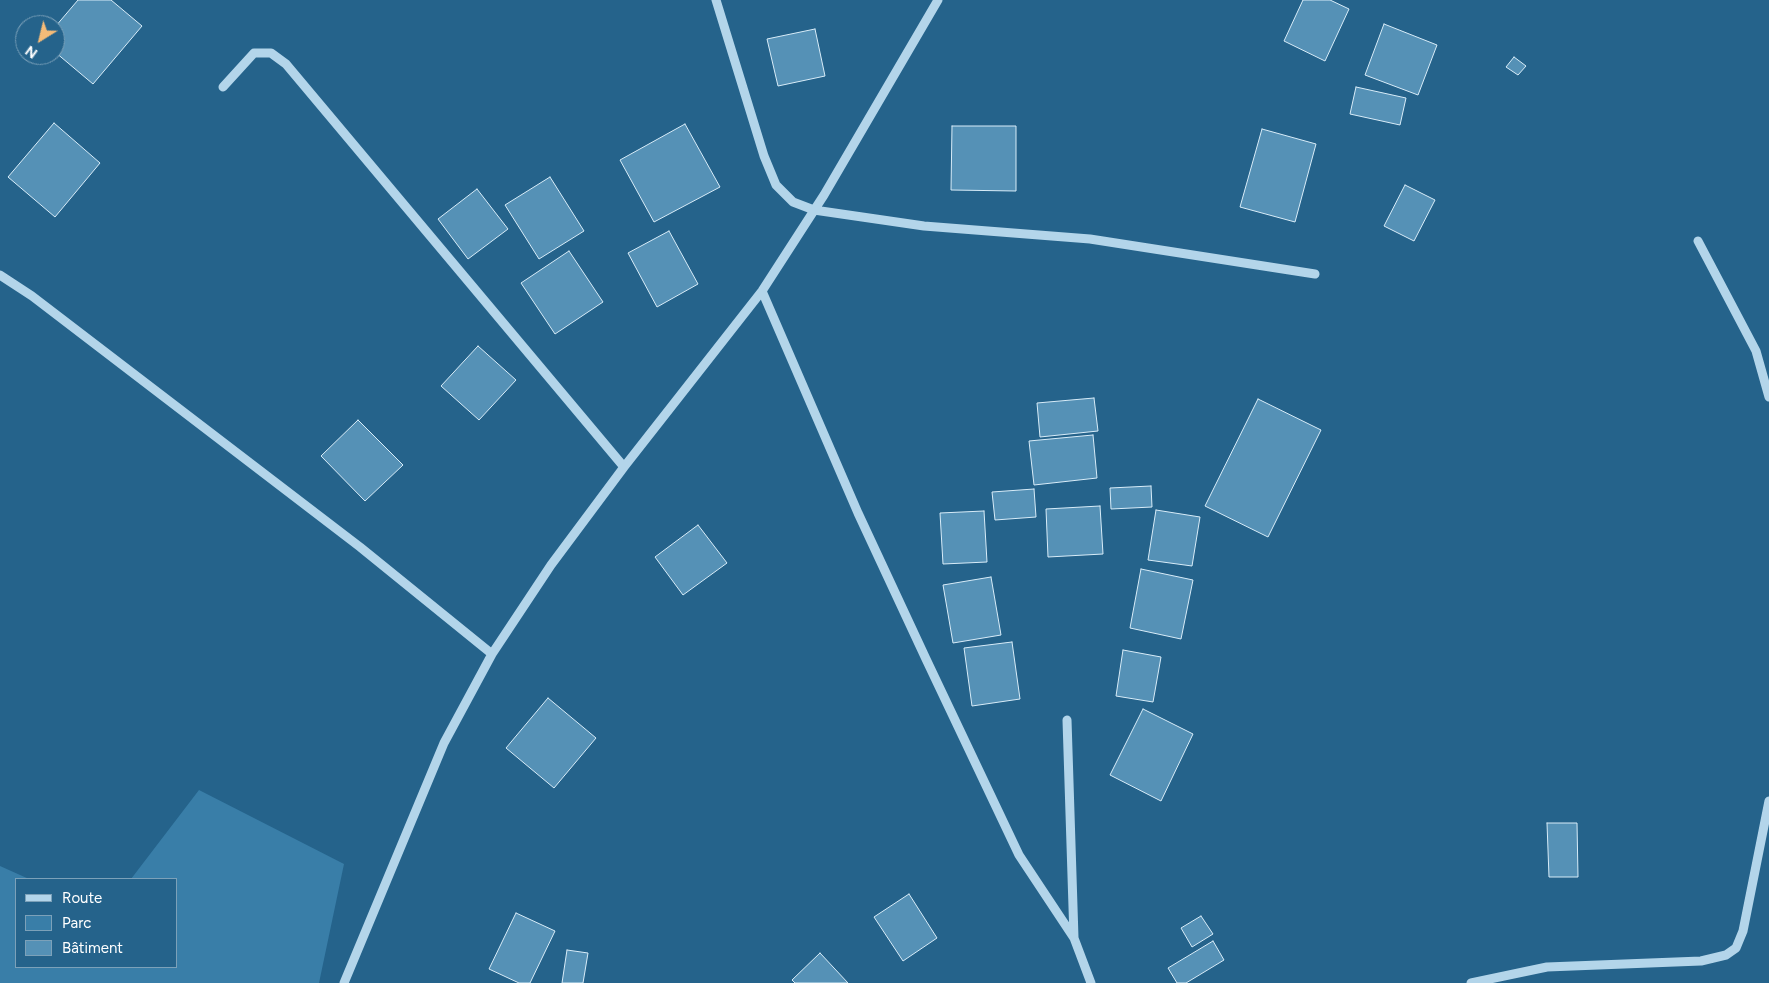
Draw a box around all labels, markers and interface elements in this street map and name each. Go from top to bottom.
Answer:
north arrow [15,15,65,65]
text: N [22,42,41,62]
legend [15,878,178,968]
text: Route [62,889,102,907]
text: Parc [62,914,91,932]
text: Bâtiment [62,939,123,957]

